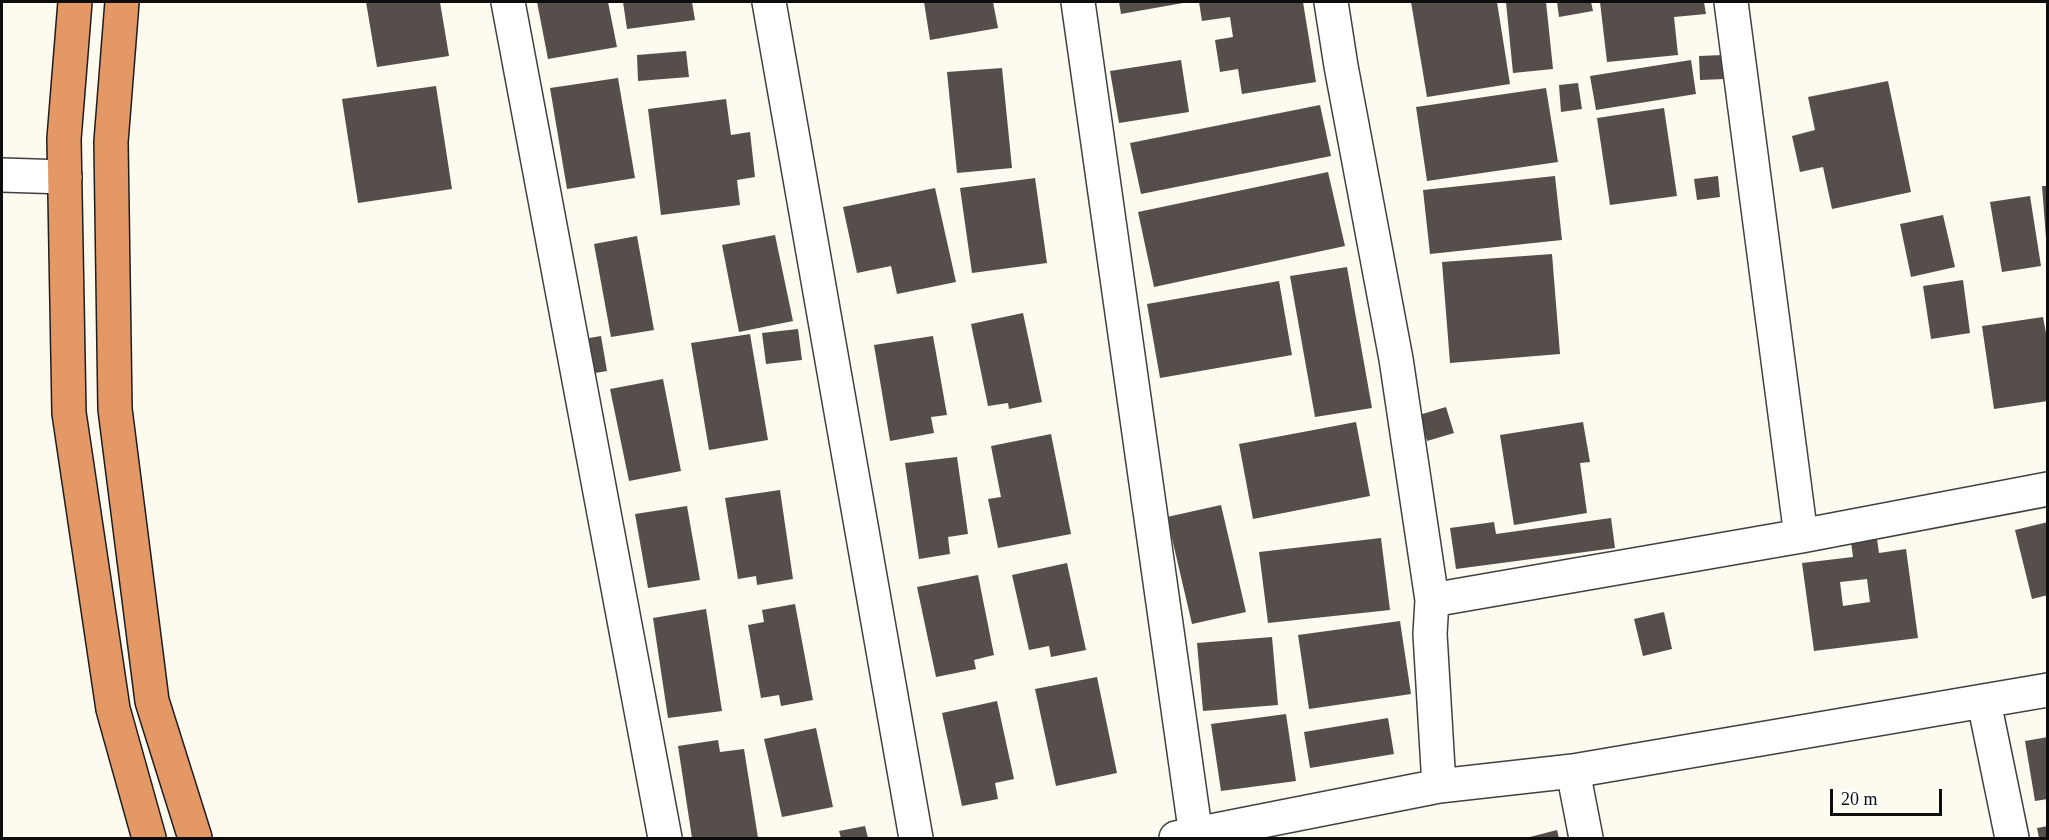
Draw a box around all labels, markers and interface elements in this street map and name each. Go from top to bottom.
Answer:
scale bar [1833,777,1946,815]
text: 20 m [1841,789,1878,809]

